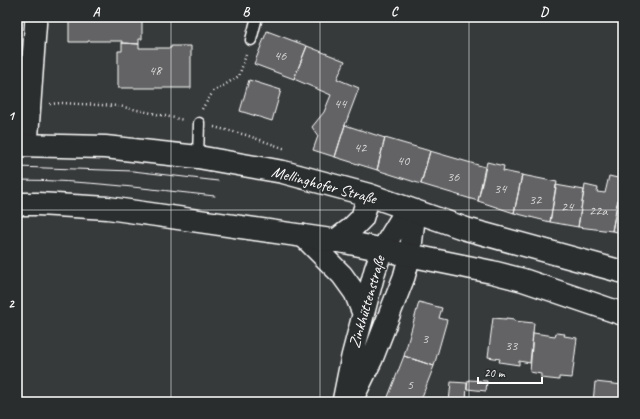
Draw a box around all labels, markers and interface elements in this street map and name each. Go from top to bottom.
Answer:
text: A [93,4,101,20]
text: B [243,4,251,20]
text: C [391,4,399,20]
text: D [540,4,549,20]
house number: 46 [274,47,287,64]
house number: 48 [149,62,163,79]
house number: 44 [334,95,348,112]
text: 1 [8,108,16,124]
house number: 42 [354,139,368,156]
house number: 40 [397,152,411,169]
street label: Mellinghofer Straße [270,161,380,209]
house number: 36 [447,168,460,185]
house number: 34 [494,180,508,197]
house number: 32 [529,191,543,208]
house number: 24 [561,198,575,215]
house number: 22a [589,202,608,219]
street label: Zinkhüttenstraße [344,252,390,350]
text: 2 [8,296,15,312]
house number: 3 [422,330,430,347]
house number: 33 [505,337,519,354]
scale bar [478,359,542,385]
text: 20 m [484,365,506,381]
house number: 5 [407,376,414,393]

